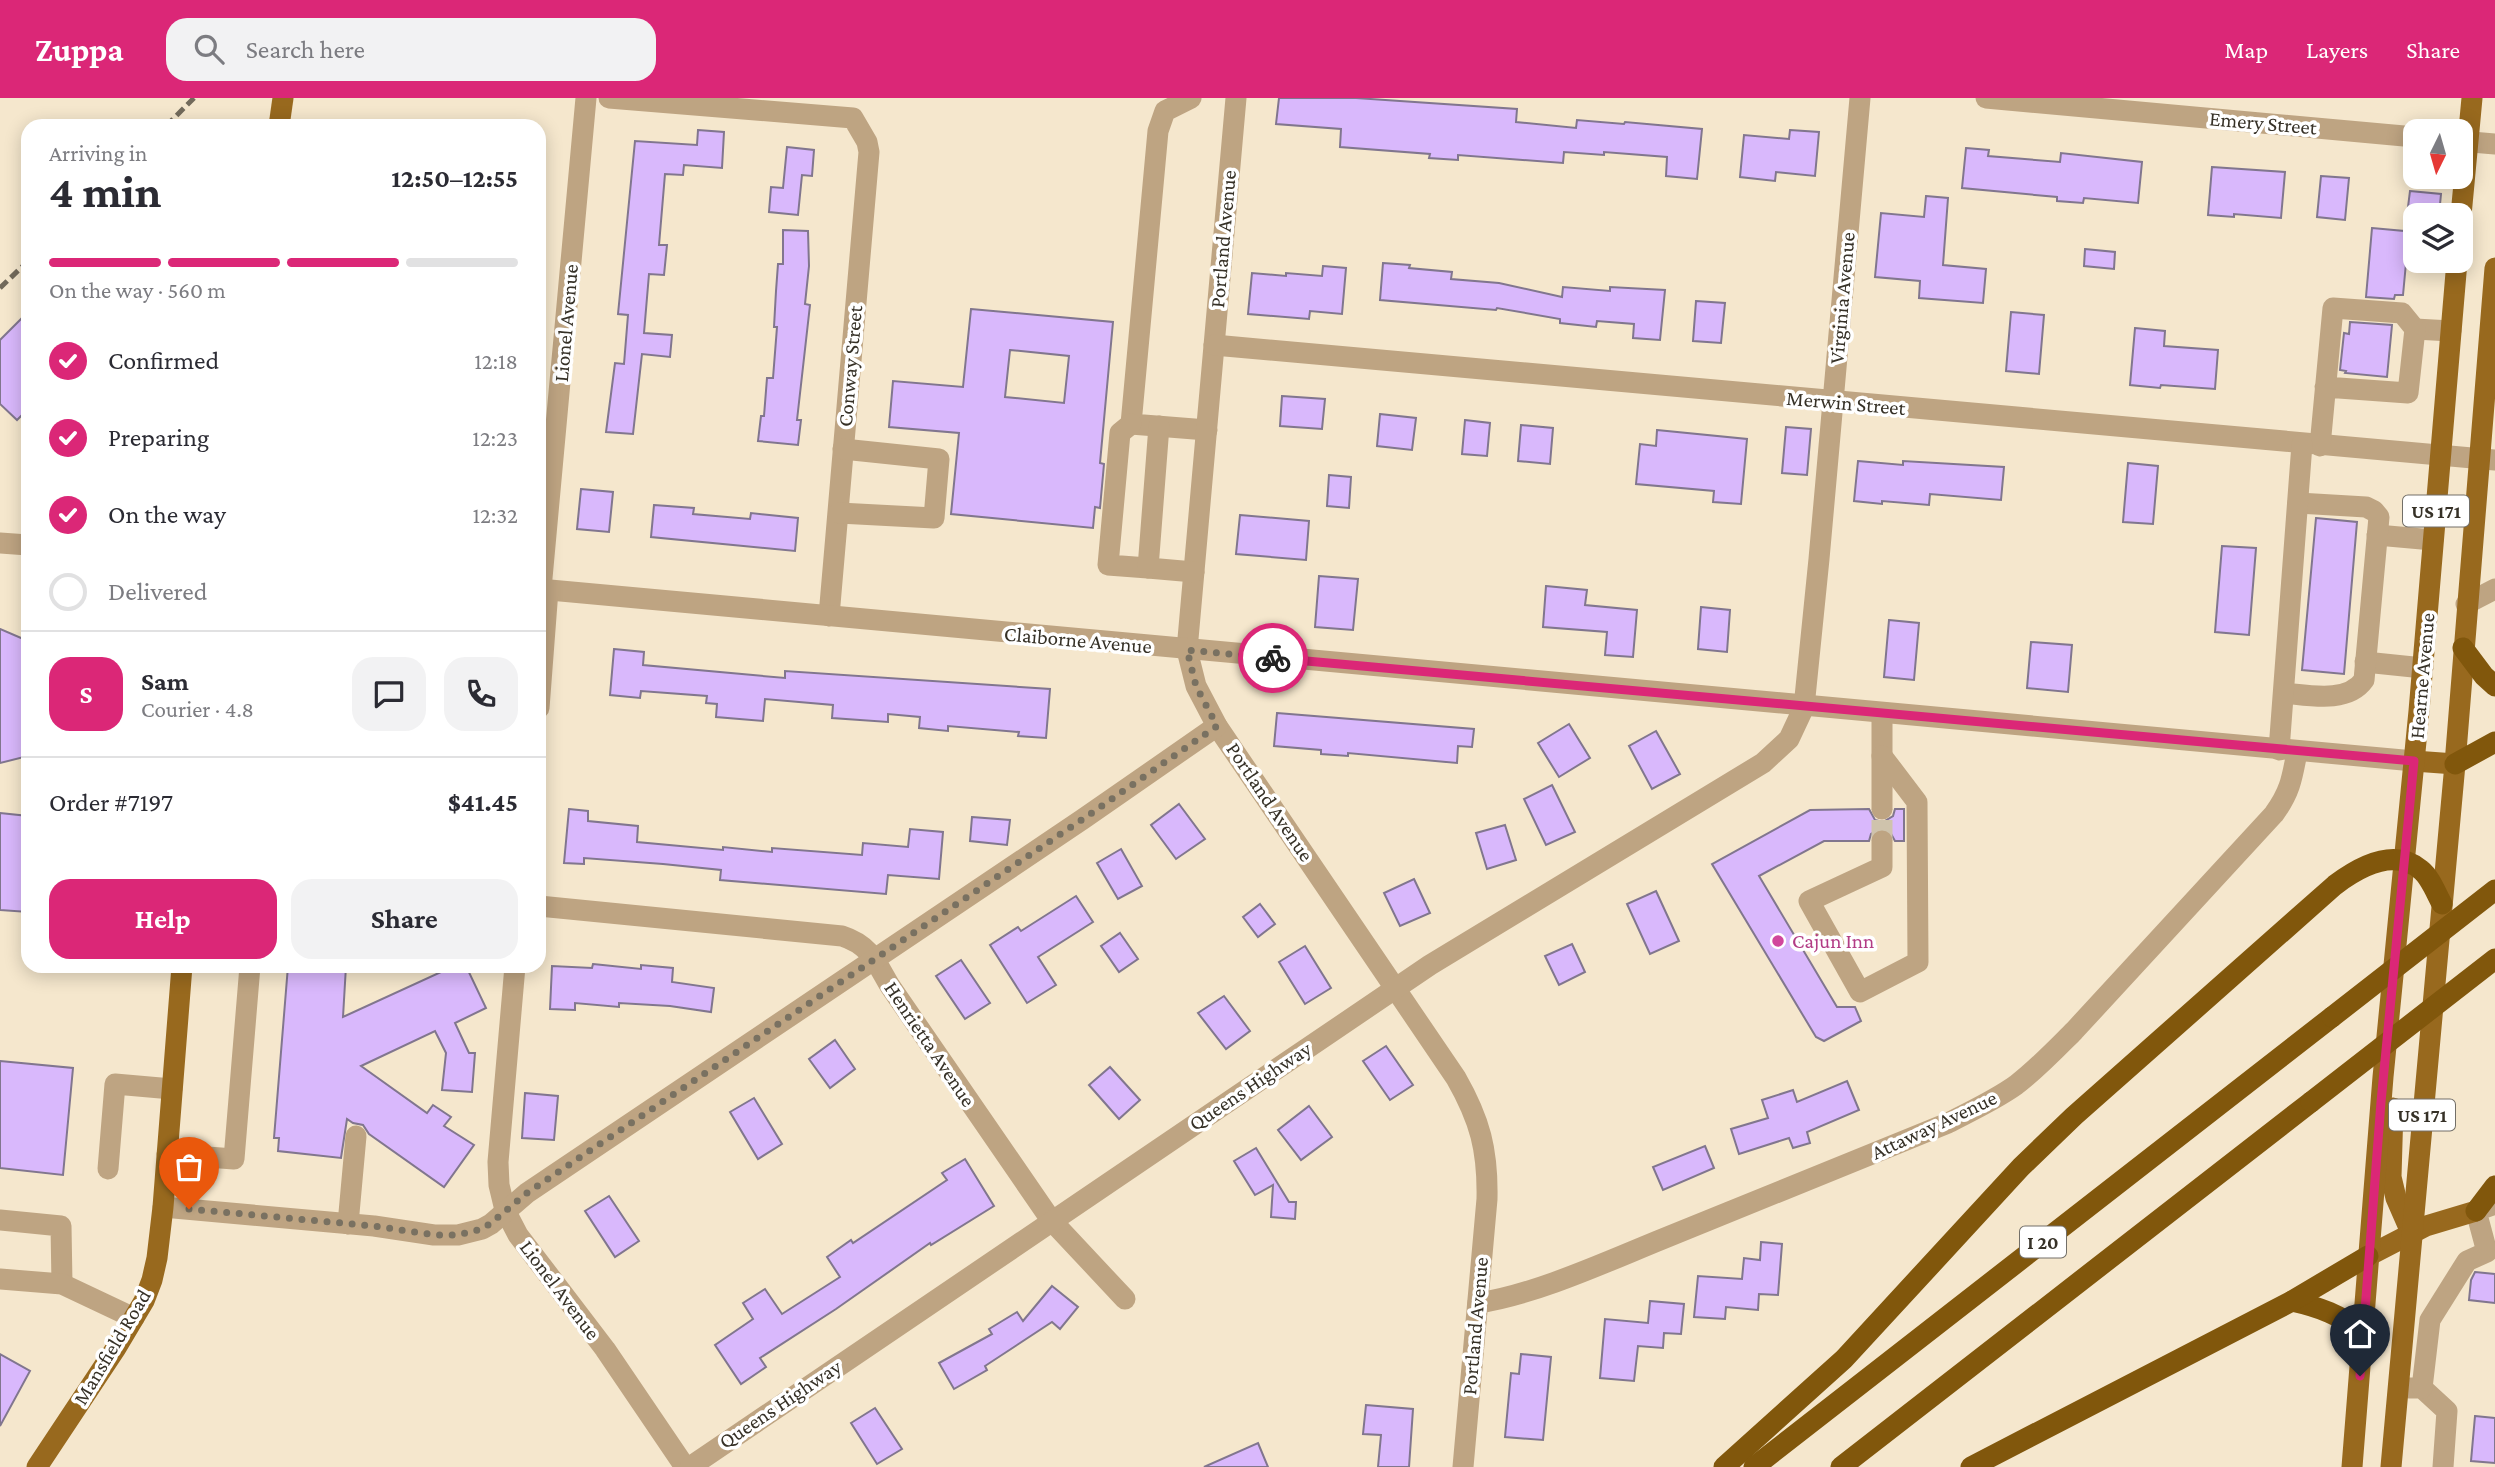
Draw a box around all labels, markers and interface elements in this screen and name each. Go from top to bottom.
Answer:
search box [166,18,656,81]
icon: search [190,30,228,68]
text: Zuppa [35,31,124,68]
text: Search here [246,35,365,64]
text: Map [2224,36,2268,63]
text: Layers [2306,36,2368,63]
text: Share [2406,36,2460,63]
street label: Emery Street [2208,106,2319,140]
north arrow [2403,119,2473,189]
map controls [2403,119,2473,273]
text: Arriving in [49,140,147,166]
text: 12:50–12:55 [391,164,518,193]
text: 4 min [49,166,161,217]
street label: Portland Avenue [1205,169,1241,309]
button: layers [2403,203,2473,273]
street label: Virginia Avenue [1824,231,1860,365]
street label: Lionel Avenue [549,263,583,383]
text: On the way · 560 m [49,277,226,303]
street label: Conway Street [833,303,867,428]
icon: check [49,342,87,380]
text: Confirmed [108,346,219,375]
text: 12:18 [474,348,518,374]
street label: Merwin Street [1785,386,1908,420]
icon: check [49,419,87,457]
text: Preparing [108,423,209,452]
text: 12:23 [472,425,518,451]
icon: check [49,496,87,534]
road number: US 171 [2403,496,2469,526]
text: On the way [108,500,226,529]
text: 12:32 [472,502,518,528]
text: Delivered [108,577,207,606]
street label: Hearne Avenue [2405,612,2439,740]
street label: Claiborne Avenue [1003,622,1153,658]
courier [1238,623,1308,693]
icon: bike [1254,639,1292,677]
button: chat [352,657,426,731]
button: phone [444,657,518,731]
text: Sam [141,667,189,696]
text: S [80,680,93,709]
text: Courier · 4.8 [141,696,254,722]
street label: Portland Avenue [1221,738,1319,866]
text: Order #7197 [49,788,173,817]
text: $41.45 [448,788,518,817]
button: Help [49,879,277,959]
button: Share [291,879,518,959]
place label: Cajun Inn [1792,929,1874,953]
marker: Cajun Inn [1770,933,1786,949]
street label: Henrietta Avenue [879,977,981,1111]
street label: Queens Highway [1184,1036,1316,1136]
street label: Attaway Avenue [1868,1085,2000,1165]
road number: US 171 [2389,1099,2455,1130]
pin [159,1137,219,1209]
icon: bag [170,1148,208,1186]
road number: I 20 [2020,1226,2066,1258]
street label: Lionel Avenue [515,1236,605,1344]
street label: Portland Avenue [1457,1256,1493,1396]
street label: Mansfield Road [68,1285,156,1409]
pin [2330,1304,2390,1376]
icon: home [2341,1315,2379,1353]
street label: Queens Highway [714,1354,846,1454]

